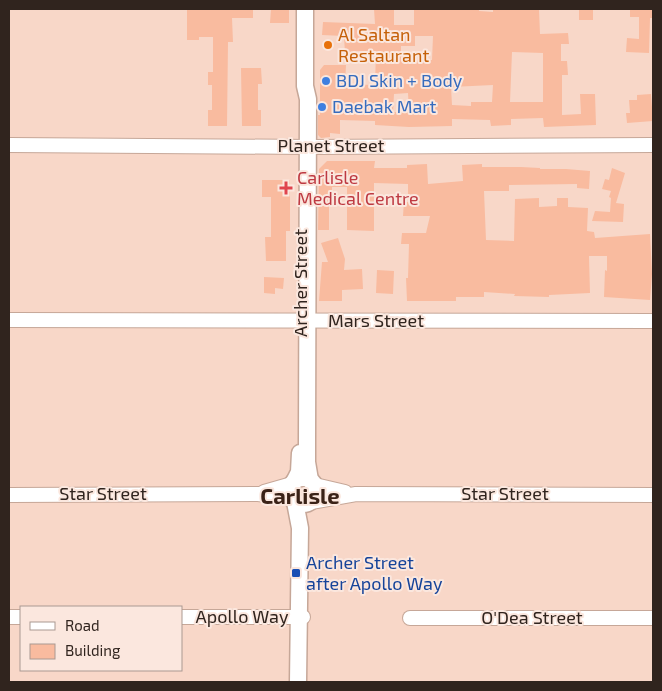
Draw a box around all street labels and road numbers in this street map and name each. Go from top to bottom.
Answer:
street label: Planet Street [278,134,385,156]
street label: Archer Street [289,229,311,337]
street label: Mars Street [328,309,424,331]
street label: Star Street [59,482,147,504]
street label: Star Street [461,482,549,504]
street label: Apollo Way [196,605,289,627]
street label: O'Dea Street [481,606,583,628]

